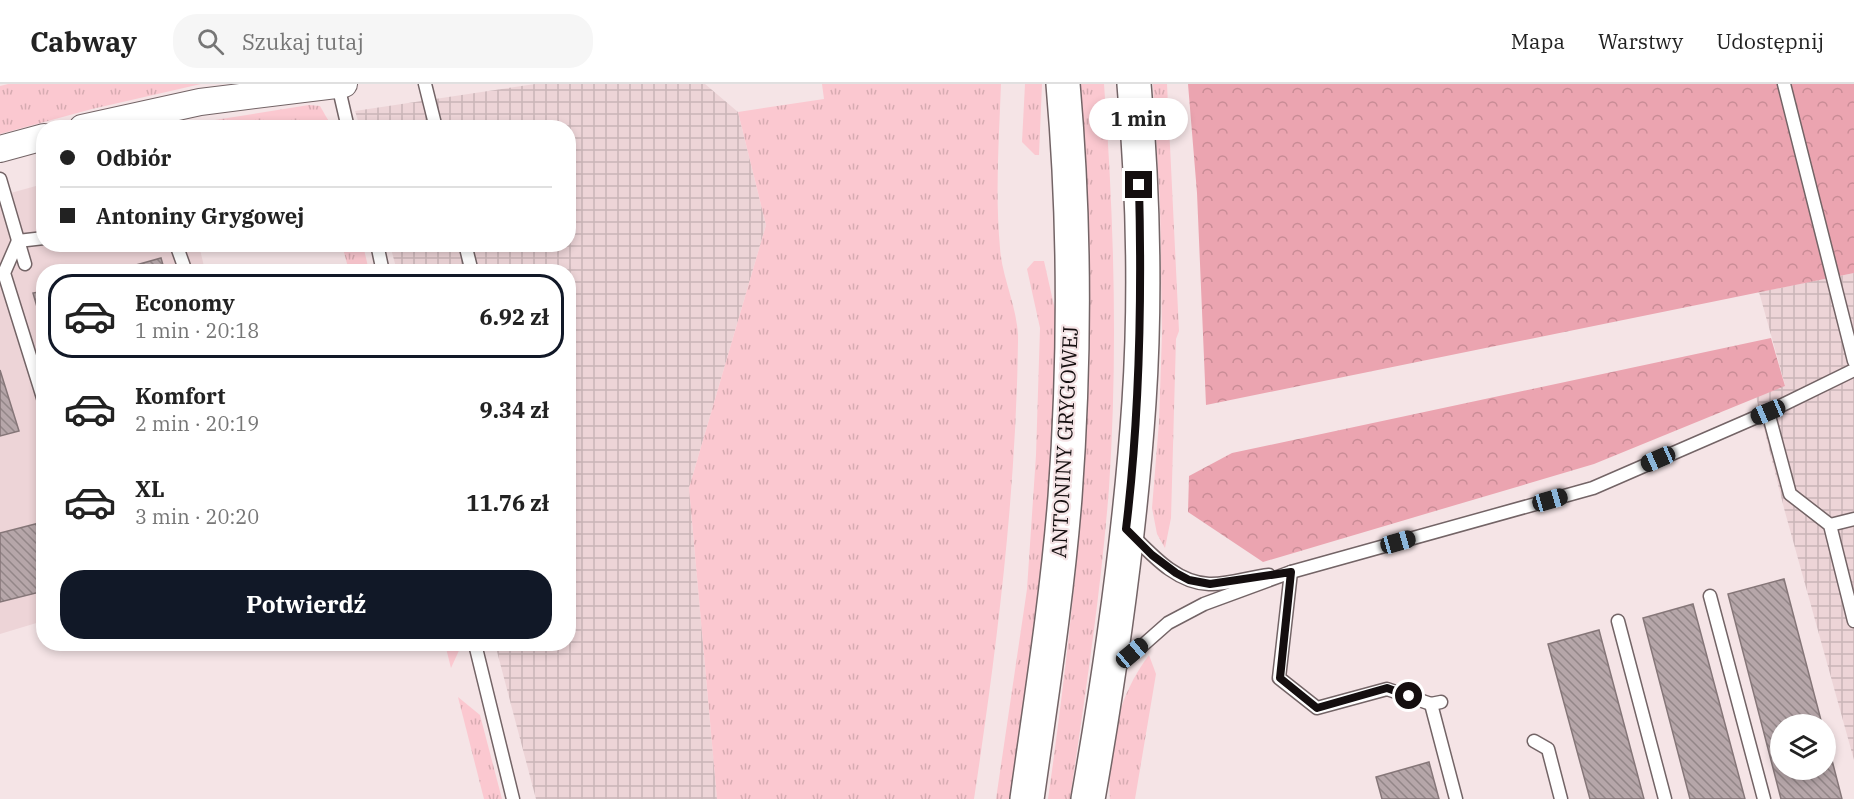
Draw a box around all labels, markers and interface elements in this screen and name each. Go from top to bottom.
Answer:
search box [173,14,593,68]
text: Cabway [30,23,137,60]
icon: search [194,25,227,58]
text: Szukaj tutaj [242,27,364,56]
text: Mapa [1511,27,1565,55]
text: Warstwy [1598,27,1683,55]
text: Udostępnij [1716,27,1824,55]
callout: 1 min [1090,98,1188,140]
text: 1 min [1111,105,1167,132]
text: Odbiór [96,143,171,172]
route end [1125,171,1152,198]
text: Antoniny Grygowej [96,201,304,230]
text: Economy [135,288,235,317]
icon: car [63,289,117,343]
text: 6.92 zł [479,302,549,331]
text: 1 min · 20:18 [135,317,259,344]
street label: ANTONINY GRYGOWEJ [1044,325,1084,559]
text: Komfort [135,381,225,410]
icon: car [63,382,117,436]
text: 9.34 zł [479,395,549,424]
car [1748,397,1788,427]
text: 2 min · 20:19 [135,410,259,437]
car [1638,443,1678,475]
text: XL [135,474,165,503]
icon: car [63,475,117,529]
car [1530,486,1570,514]
text: 11.76 zł [466,488,549,517]
text: 3 min · 20:20 [135,503,259,530]
car [1378,528,1418,556]
button: Potwierdź [60,570,552,639]
car [1112,635,1152,671]
route start [1395,682,1422,709]
map controls [1770,714,1836,780]
button: layers [1770,714,1836,780]

